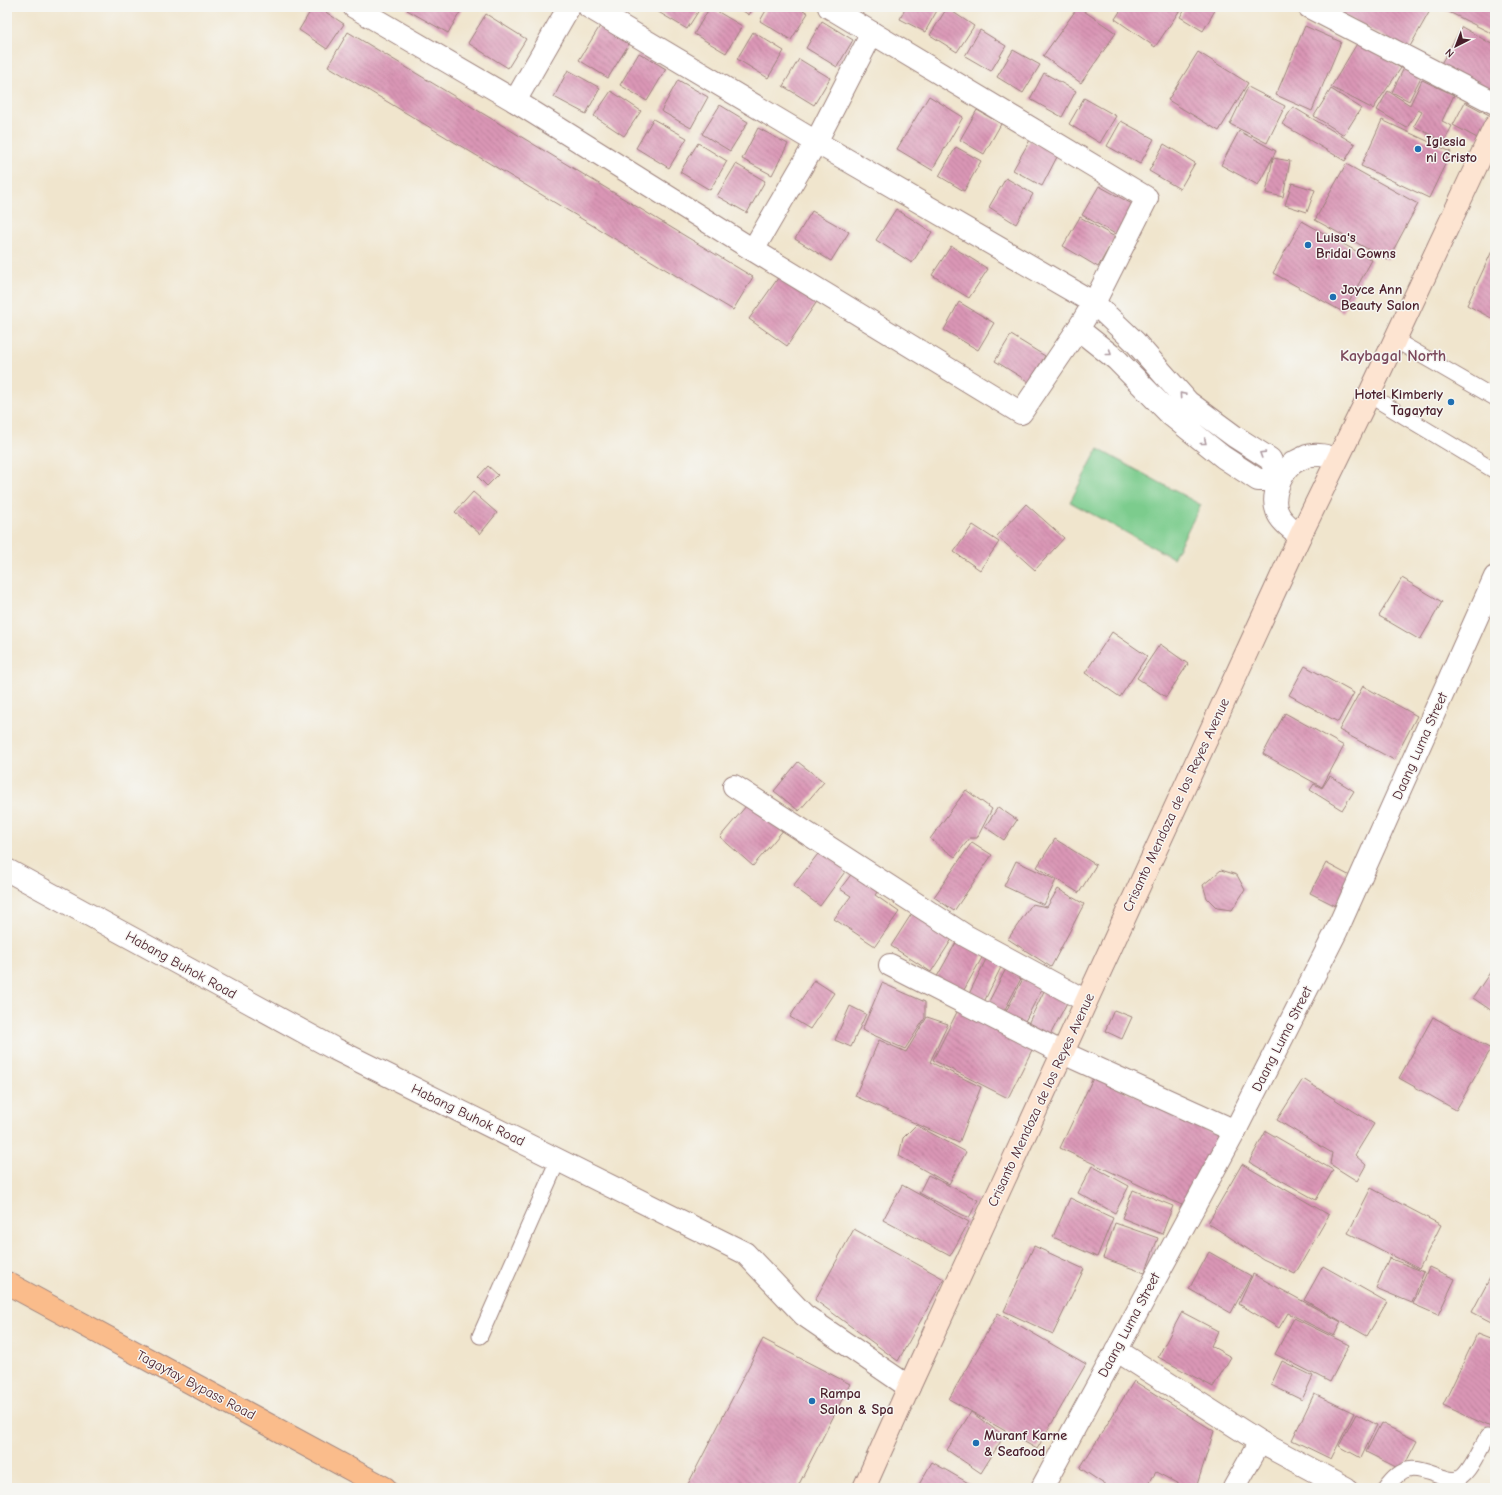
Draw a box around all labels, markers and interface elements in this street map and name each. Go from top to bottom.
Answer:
north arrow [1436,26,1476,66]
text: N [1443,46,1457,60]
place label: Iglesia ni Cristo [1426,133,1477,166]
marker: Iglesia ni Cristo [1413,144,1423,154]
place label: Luisa's Bridal Gowns [1316,229,1396,262]
marker: Luisa's Bridal Gowns [1303,240,1313,250]
place label: Joyce Ann Beauty Salon [1341,281,1420,314]
marker: Joyce Ann Beauty Salon [1328,292,1338,302]
district label: Kaybagal North [1340,347,1446,365]
one-way arrow [1105,349,1112,356]
place label: Hotel Kimberly Tagaytay [1354,386,1444,419]
one-way arrow [1179,392,1186,400]
marker: Hotel Kimberly Tagaytay [1446,397,1456,407]
one-way arrow [1199,437,1206,444]
one-way arrow [1259,451,1266,459]
street label: Daang Luma Street [1389,689,1452,802]
street label: Crisanto Mendoza de los Reyes Avenue [1119,696,1233,914]
street label: Habang Buhok Road [123,927,239,1003]
street label: Daang Luma Street [1248,983,1316,1094]
street label: Crisanto Mendoza de los Reyes Avenue [984,991,1098,1209]
street label: Habang Buhok Road [408,1080,528,1150]
street label: Daang Luma Street [1094,1269,1164,1380]
street label: Tagaytay Bypass Road [134,1346,258,1424]
place label: Rampa Salon & Spa [820,1385,894,1418]
marker: Rampa Salon & Spa [807,1396,817,1406]
place label: Muranf Karne & Seafood [984,1427,1067,1460]
marker: Muranf Karne & Seafood [971,1438,981,1448]

